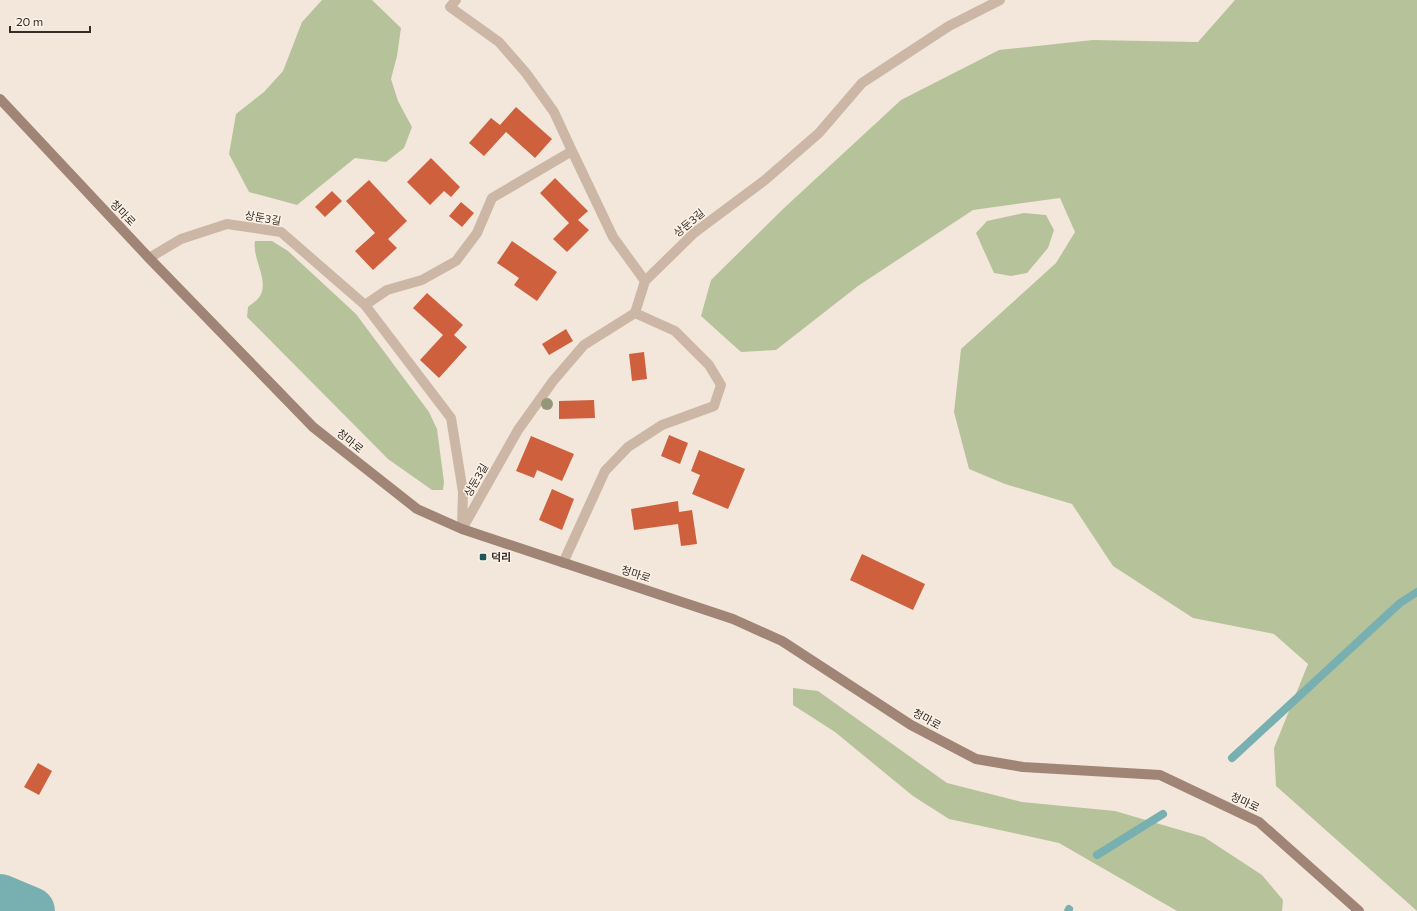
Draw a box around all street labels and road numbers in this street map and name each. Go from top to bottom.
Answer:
street label: 청마로 [108,197,139,228]
street label: 상둔3길 [670,206,707,239]
street label: 상둔3길 [244,208,282,227]
street label: 청마로 [334,426,366,455]
street label: 상둔3길 [461,461,490,499]
street label: 청마로 [620,563,653,584]
street label: 청마로 [911,706,944,732]
street label: 청마로 [1229,789,1262,814]

